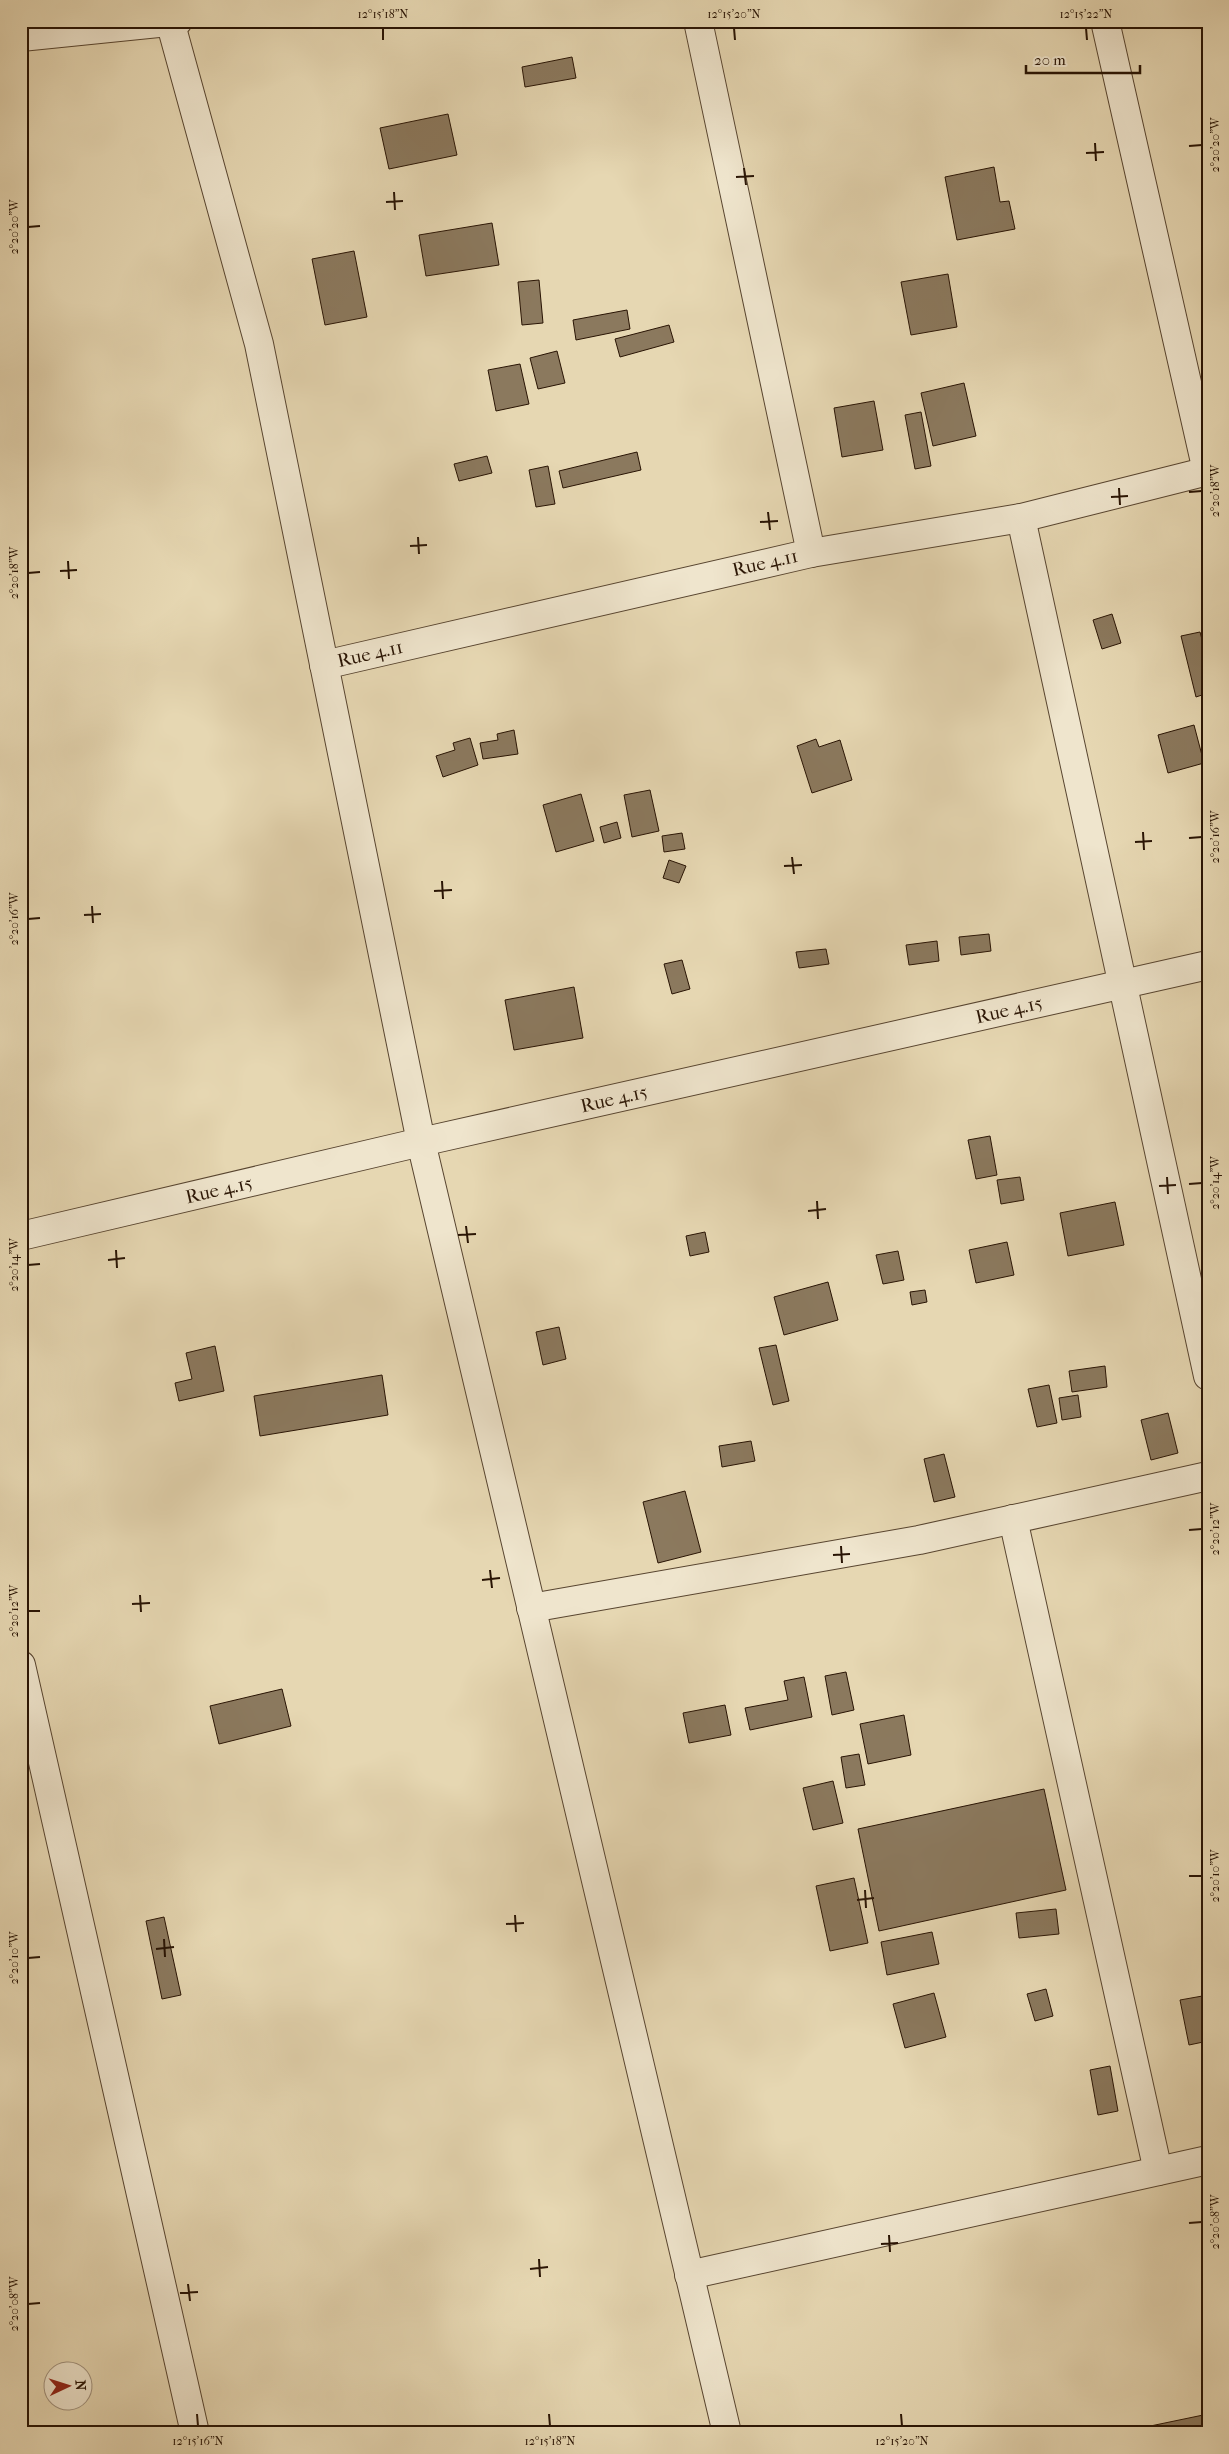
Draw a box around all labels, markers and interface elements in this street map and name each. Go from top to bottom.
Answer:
text: 12°15'18"N [358,7,408,21]
text: 12°15'20"N [707,7,761,21]
text: 12°15'22"N [1060,7,1112,21]
scale bar [1026,42,1140,74]
text: 20 m [1034,51,1066,69]
text: 2°20'20"W [1208,116,1222,173]
text: 2°20'20"W [7,198,21,255]
text: 2°20'18"W [1208,463,1222,517]
text: 2°20'18"W [7,545,21,599]
street label: Rue 4.11 [730,545,800,581]
street label: Rue 4.11 [335,636,405,672]
text: 2°20'16"W [1208,809,1222,864]
text: 2°20'16"W [7,891,21,946]
street label: Rue 4.15 [973,992,1045,1028]
street label: Rue 4.15 [578,1081,650,1117]
text: 2°20'14"W [1208,1155,1222,1210]
street label: Rue 4.15 [183,1172,255,1208]
text: 2°20'14"W [7,1237,21,1292]
text: 2°20'12"W [1208,1501,1222,1555]
text: 2°20'12"W [7,1583,21,1637]
text: 2°20'10"W [1208,1848,1222,1903]
text: 2°20'10"W [7,1930,21,1985]
text: 2°20'08"W [1208,2193,1222,2250]
text: 2°20'08"W [7,2275,21,2332]
north arrow [42,2362,92,2412]
text: N [72,2379,89,2391]
text: 12°15'16"N [172,2434,224,2448]
text: 12°15'18"N [525,2434,575,2448]
text: 12°15'20"N [875,2434,929,2448]

